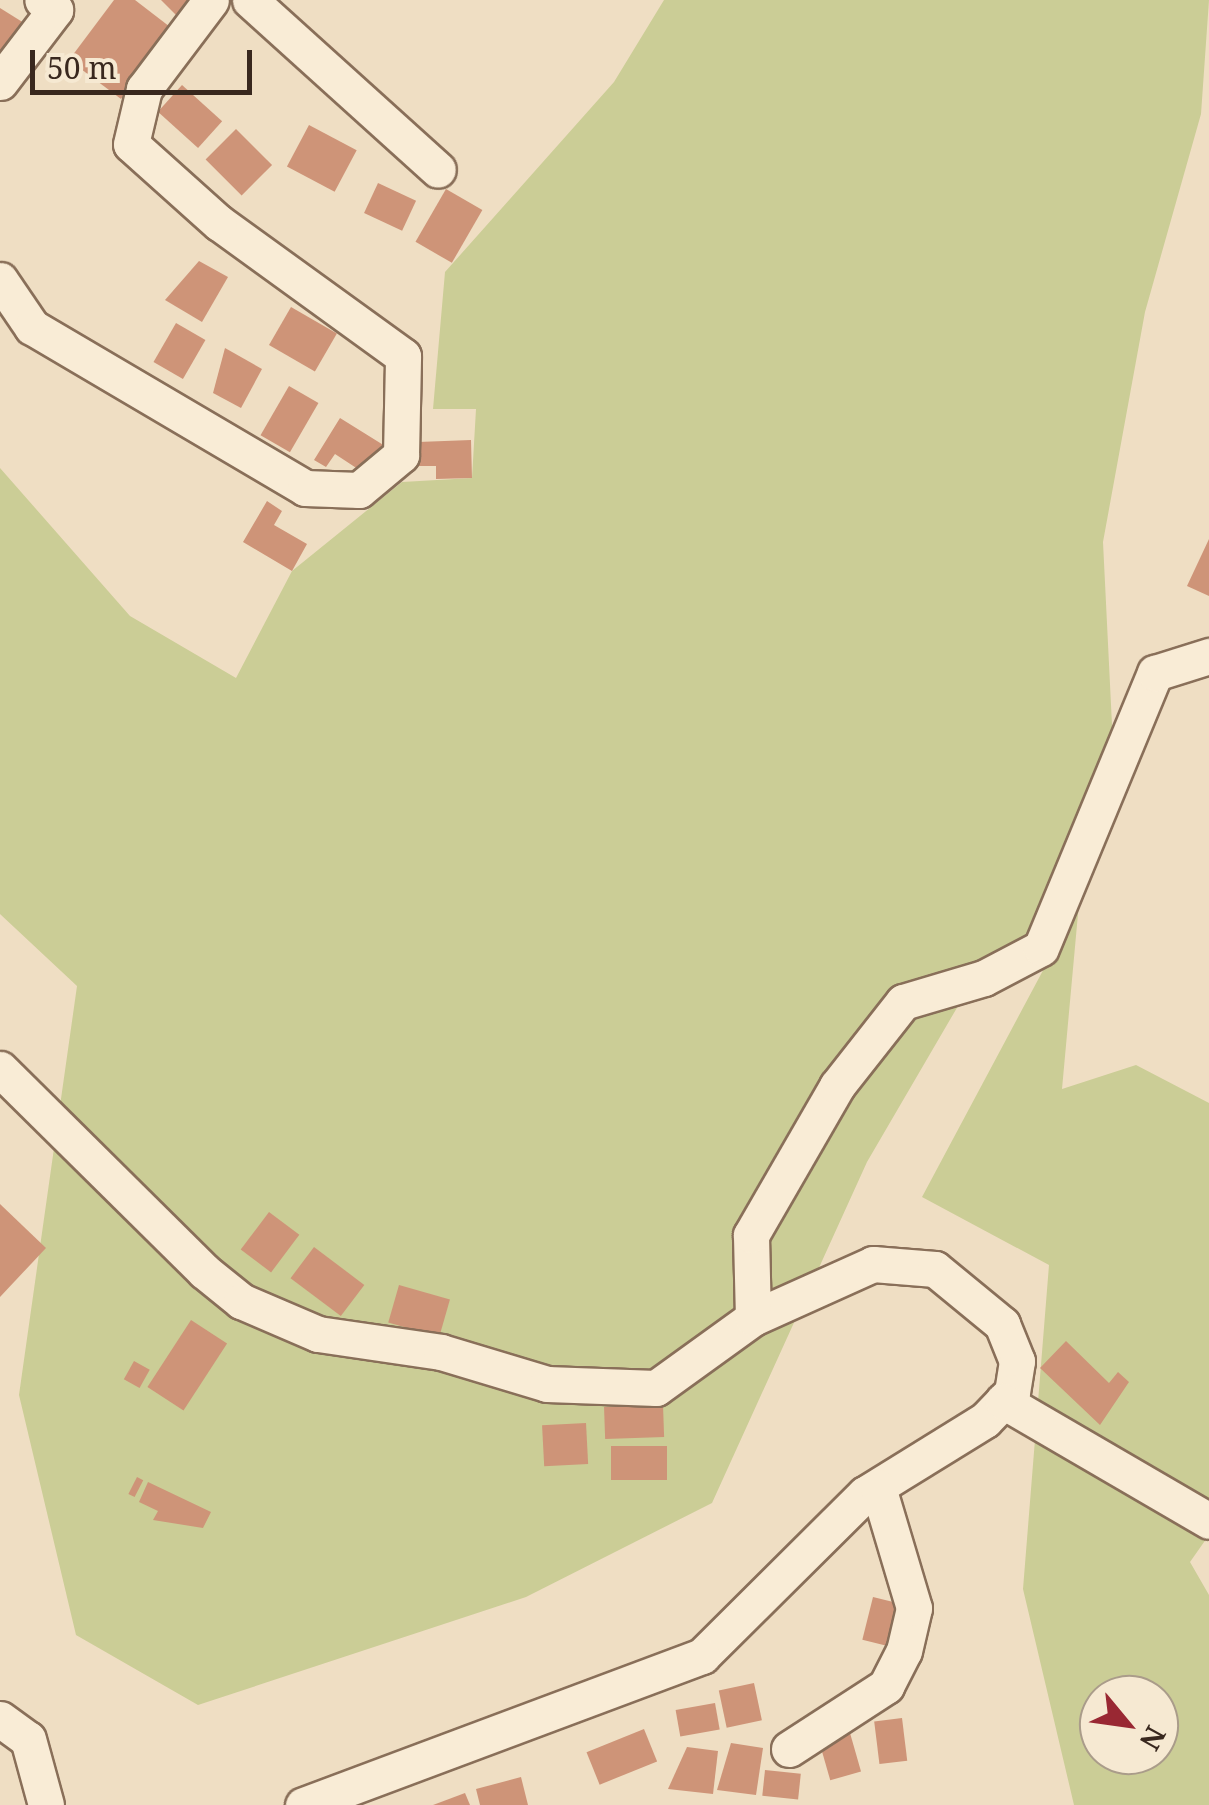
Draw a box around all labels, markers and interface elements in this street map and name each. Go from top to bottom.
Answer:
scale bar [35,30,258,92]
text: 50 m [47,47,117,88]
north arrow [1079,1675,1179,1775]
text: N [1132,1720,1175,1757]

